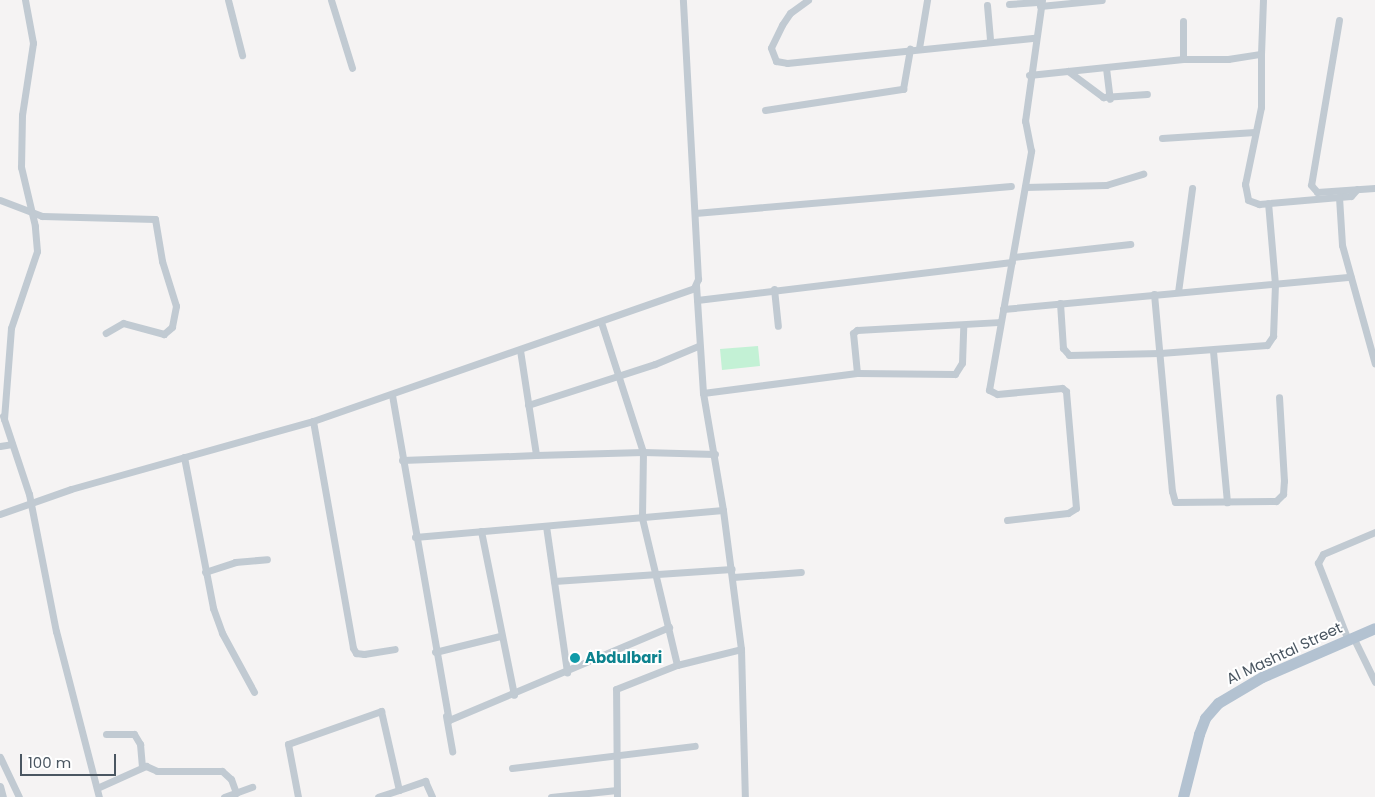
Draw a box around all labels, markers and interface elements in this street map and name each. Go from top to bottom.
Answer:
street label: Al Mashtal Street [1223,618,1345,688]
place label: Abdulbari [585,649,662,667]
marker: Abdulbari [569,652,581,664]
scale bar [22,744,119,776]
text: 100 m [28,752,71,773]

